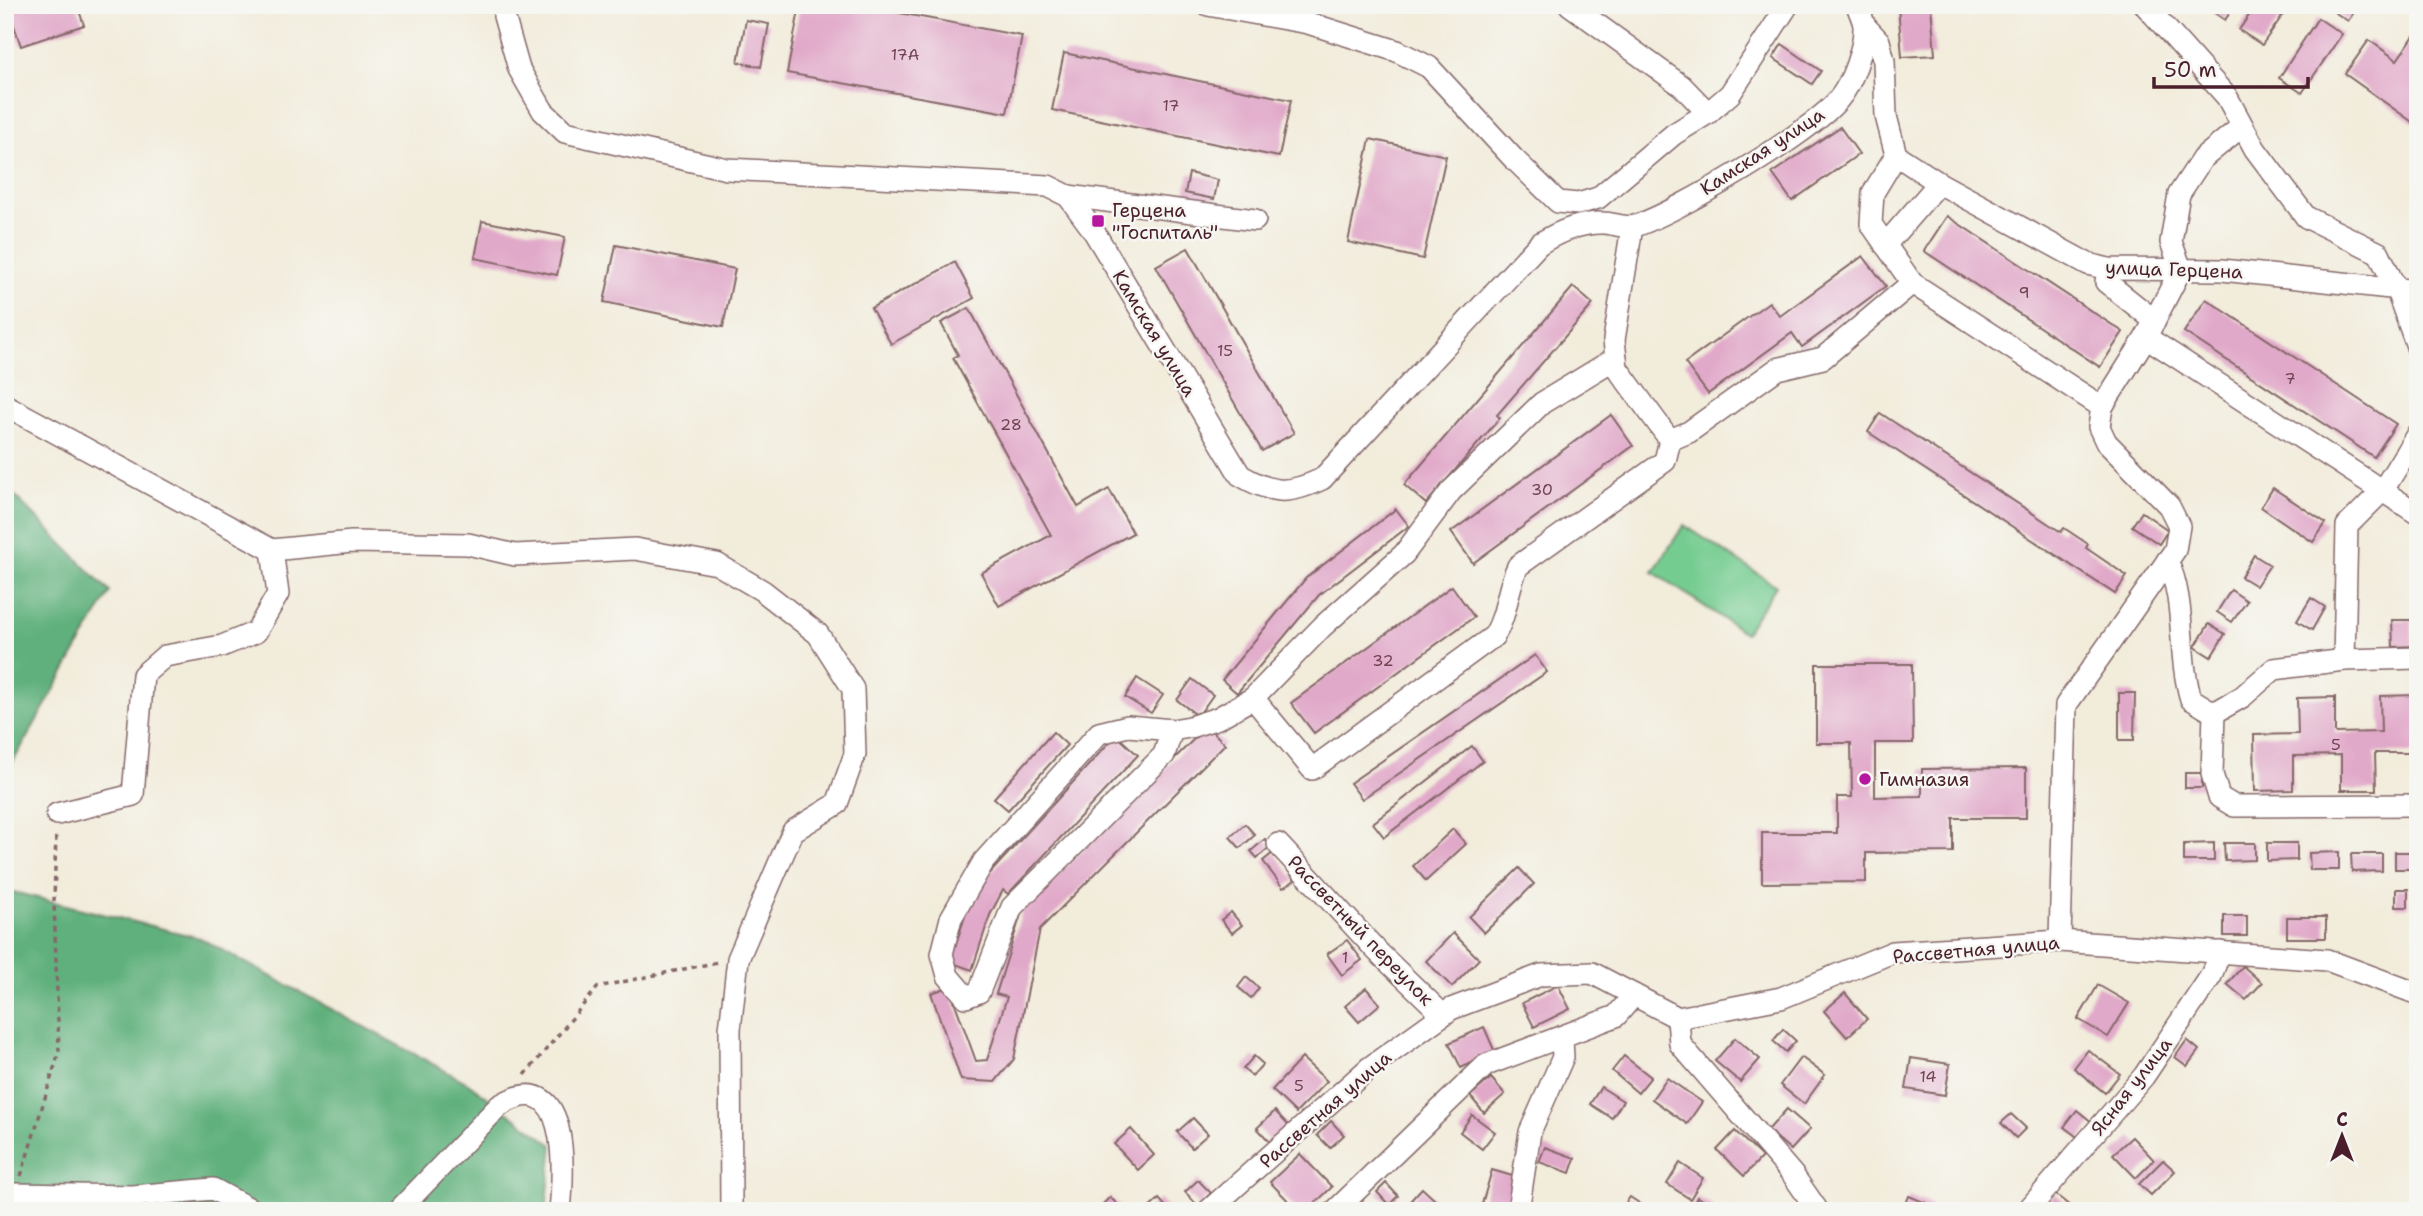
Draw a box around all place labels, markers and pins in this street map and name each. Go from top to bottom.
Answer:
place label: Герцена "Госпиталь" [1112,198,1218,245]
marker: Герцена "Госпиталь" [1090,213,1106,229]
place label: Гимназия [1879,767,1969,792]
marker: Гимназия [1857,771,1873,787]

